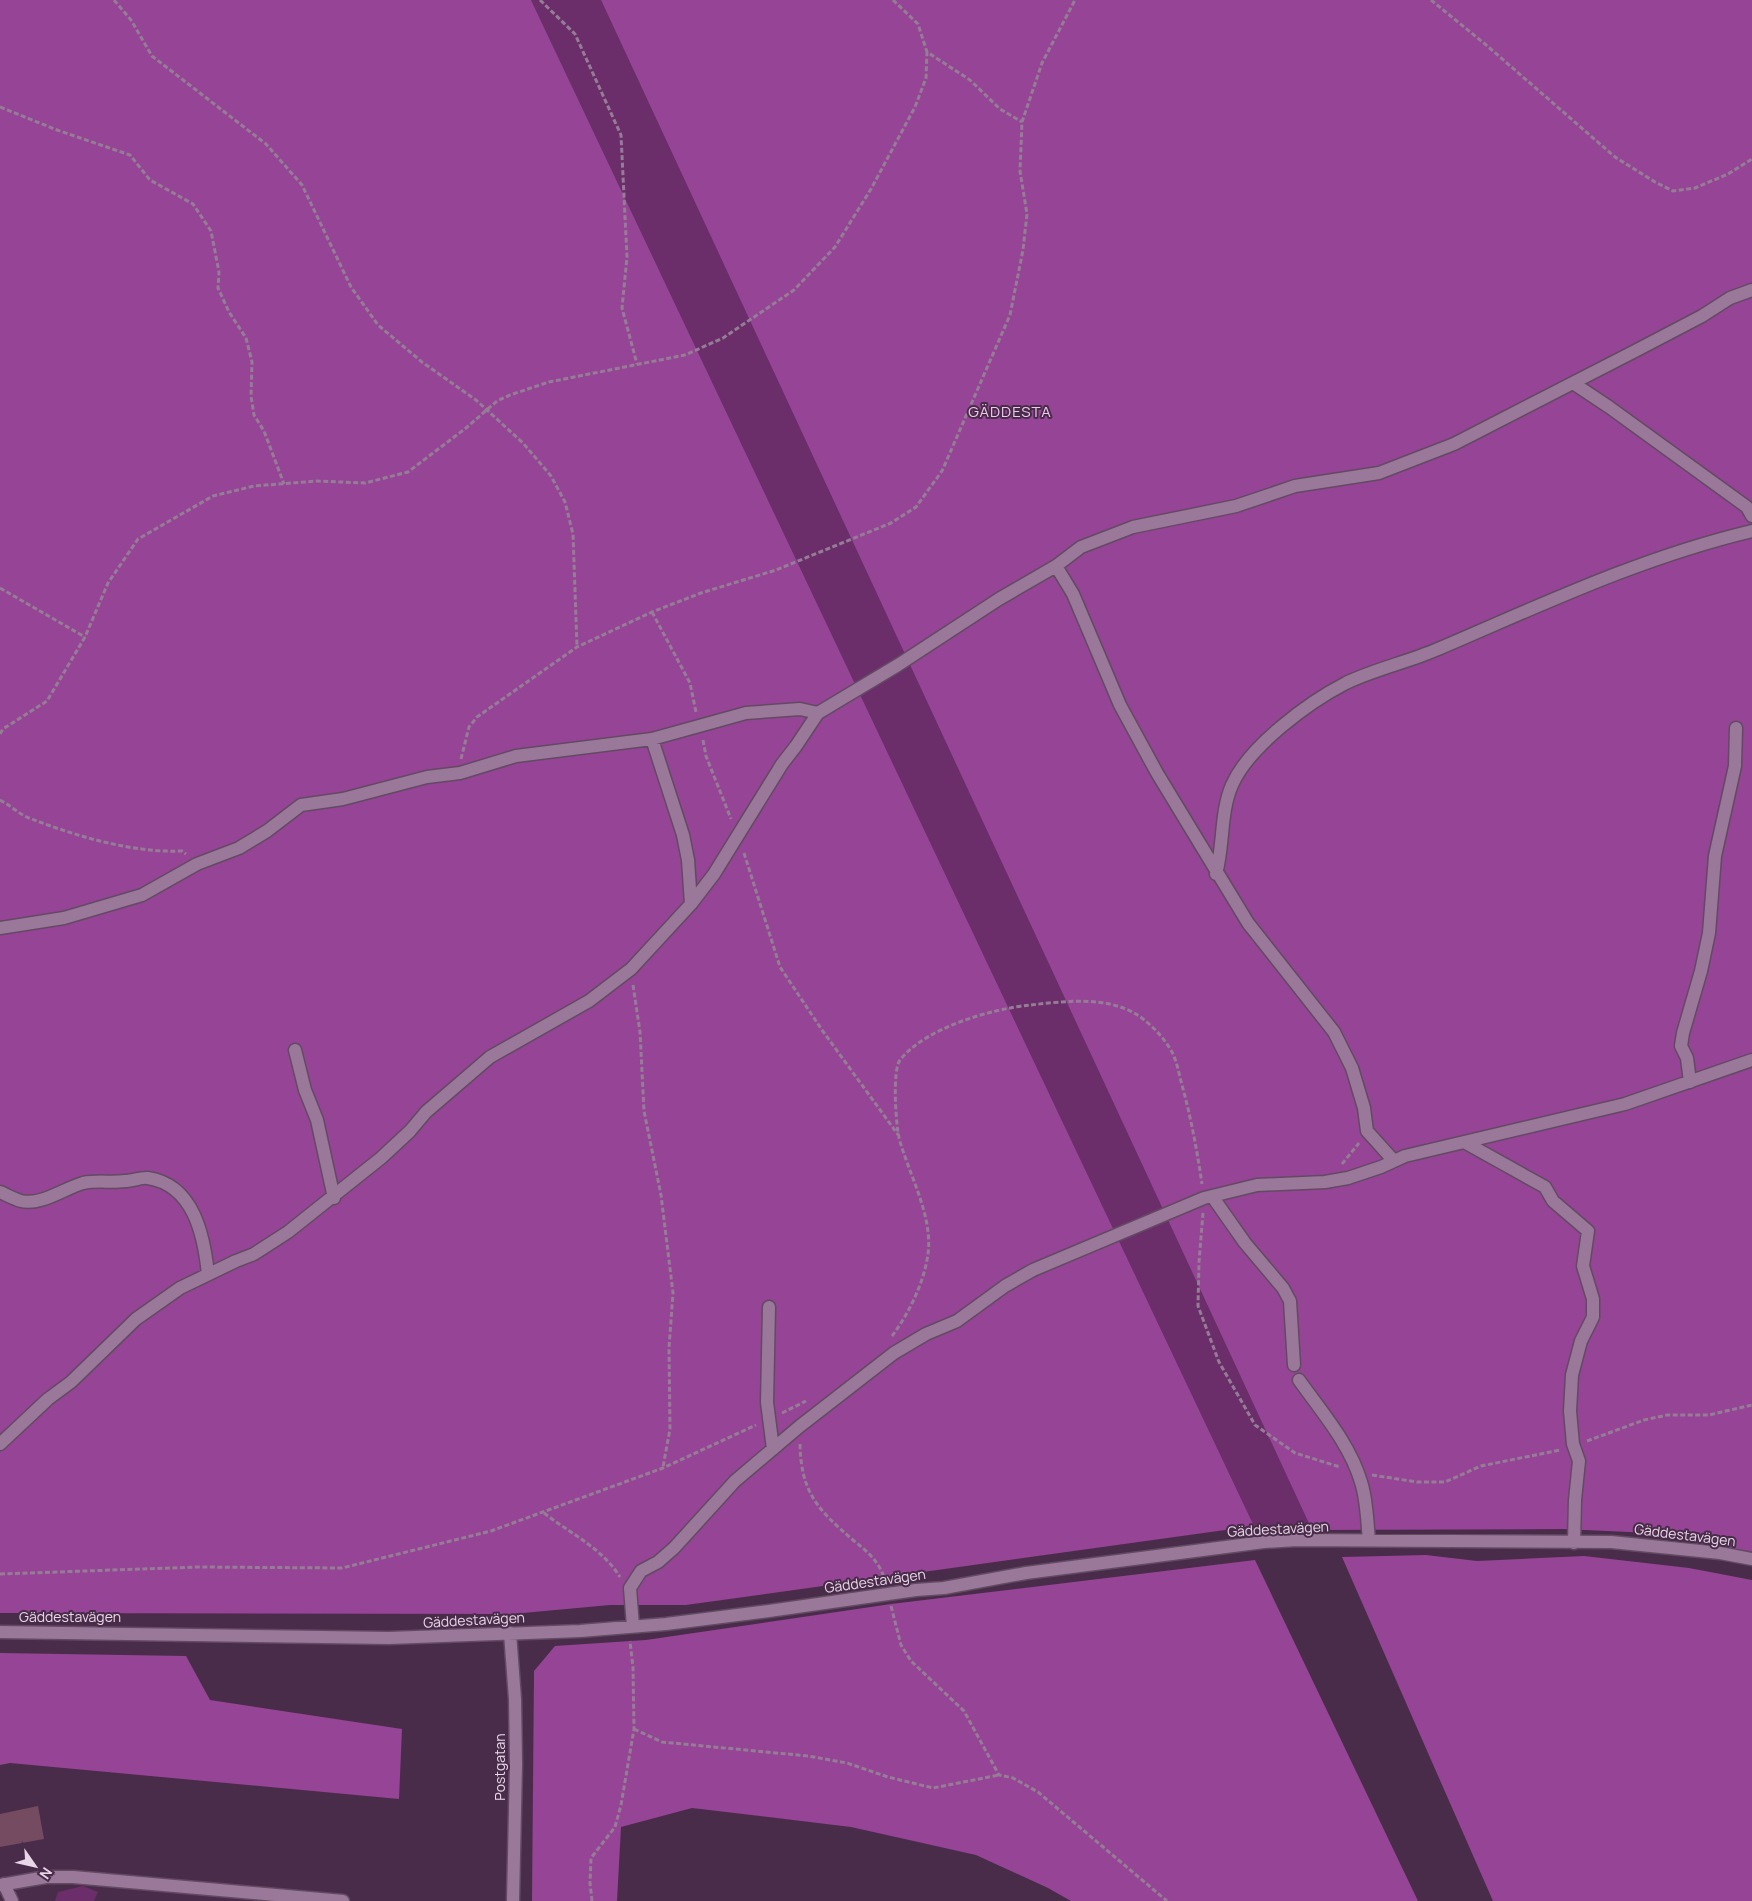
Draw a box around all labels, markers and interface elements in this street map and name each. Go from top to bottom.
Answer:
district label: GÄDDESTA [968,401,1052,422]
street label: Gäddestavägen [1227,1516,1329,1541]
street label: Gäddestavägen [1633,1519,1737,1550]
street label: Gäddestavägen [823,1564,927,1597]
street label: Gäddestavägen [19,1607,121,1626]
street label: Gäddestavägen [423,1607,525,1632]
street label: Postgatan [490,1733,509,1801]
north arrow [10,1841,60,1891]
text: N [36,1864,57,1883]

